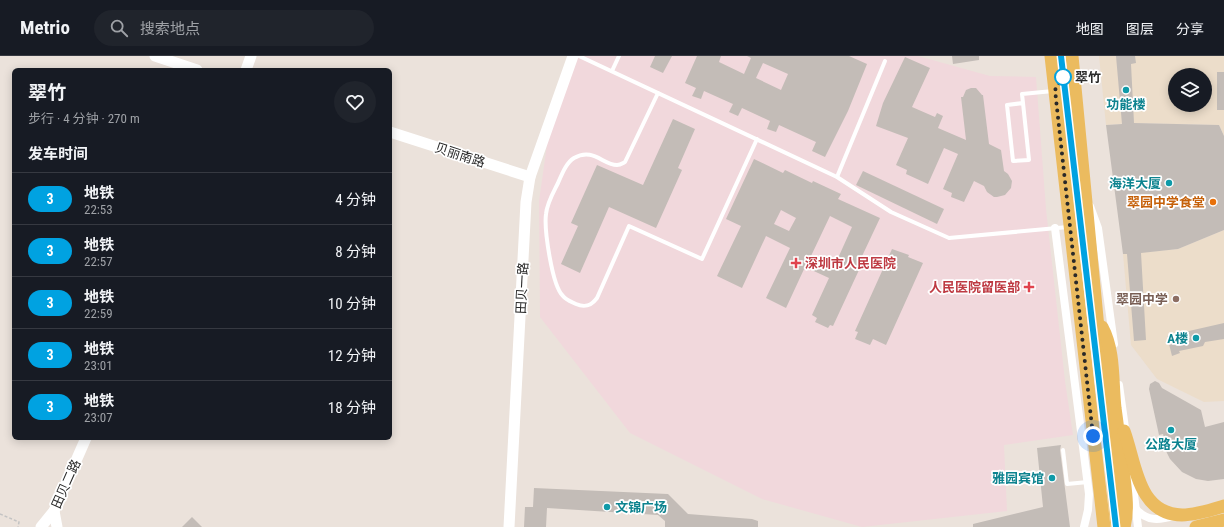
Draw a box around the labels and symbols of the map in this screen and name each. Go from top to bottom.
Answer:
marker: 翠竹 [1054,68,1072,86]
place label: 翠竹 [1075,70,1101,85]
marker: 功能楼 [1121,85,1131,95]
place label: 功能楼 [1106,97,1146,112]
street label: 贝丽南路 [433,140,487,170]
place label: 海洋大厦 [1109,176,1161,191]
marker: 海洋大厦 [1164,178,1174,188]
place label: 翠园中学食堂 [1127,195,1205,210]
marker: 翠园中学食堂 [1208,197,1218,207]
place label: 深圳市人民医院 [805,256,896,271]
marker: 深圳市人民医院 [790,257,802,269]
street label: 田贝一路 [513,262,531,314]
place label: 人民医院留医部 [929,280,1020,295]
marker: 人民医院留医部 [1023,281,1035,293]
place label: 翠园中学 [1116,292,1168,307]
marker: 翠园中学 [1171,294,1181,304]
place label: A楼 [1167,331,1188,346]
marker: A楼 [1191,333,1201,343]
marker: 公路大厦 [1166,425,1176,435]
your location [1083,426,1103,446]
place label: 公路大厦 [1145,437,1197,452]
street label: 田贝二路 [49,457,83,511]
place label: 雅园宾馆 [992,471,1044,486]
marker: 雅园宾馆 [1047,473,1057,483]
place label: 文锦广场 [615,500,667,515]
marker: 文锦广场 [602,502,612,512]

